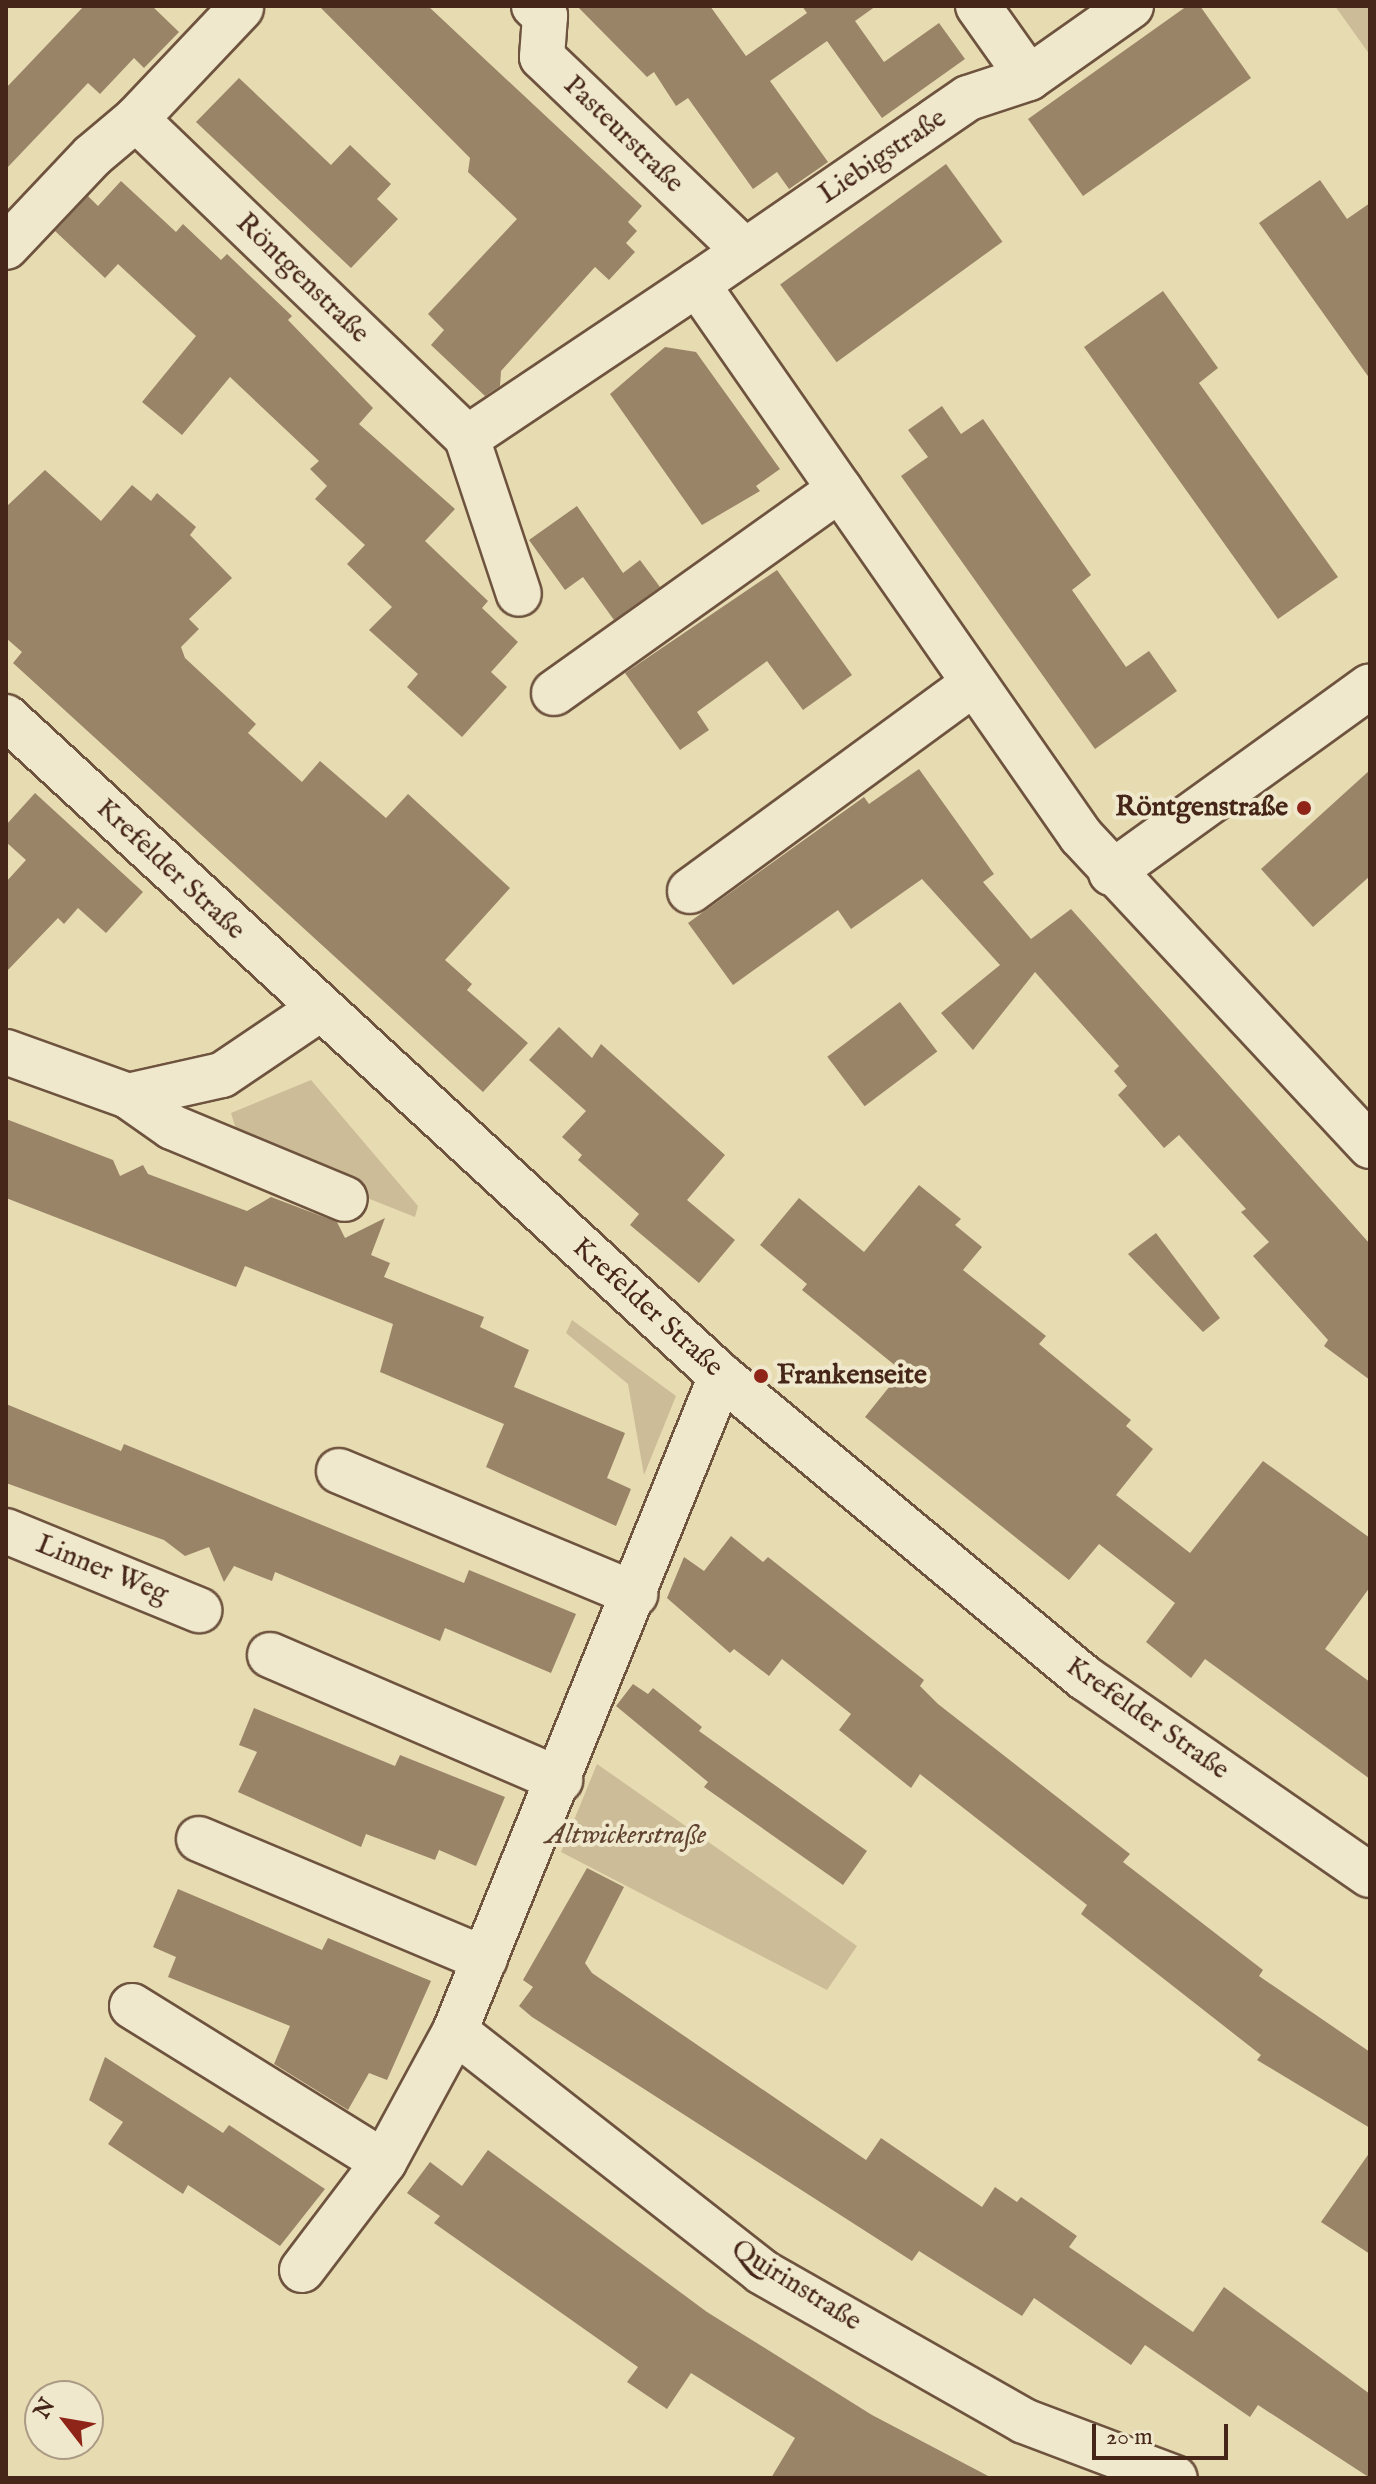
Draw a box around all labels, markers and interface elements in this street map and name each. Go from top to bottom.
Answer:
street label: Pasteurstraße [556,69,690,201]
street label: Liebigstraße [813,102,953,212]
street label: Röntgenstraße [228,207,376,351]
place label: Röntgenstraße [1115,791,1288,825]
street label: Krefelder Straße [88,792,252,948]
marker: Röntgenstraße [1295,799,1313,817]
street label: Krefelder Straße [565,1231,729,1385]
place label: Frankenseite [777,1359,927,1393]
marker: Frankenseite [752,1367,770,1385]
street label: Linner Weg [31,1528,173,1612]
street label: Krefelder Straße [1059,1650,1235,1788]
park label: Altwickerstraße [546,1819,706,1853]
street label: Quirinstraße [725,2233,867,2339]
north arrow [24,2380,104,2460]
text: N [28,2393,62,2424]
scale bar [1096,2408,1232,2458]
text: 20 m [1106,2422,1153,2453]

